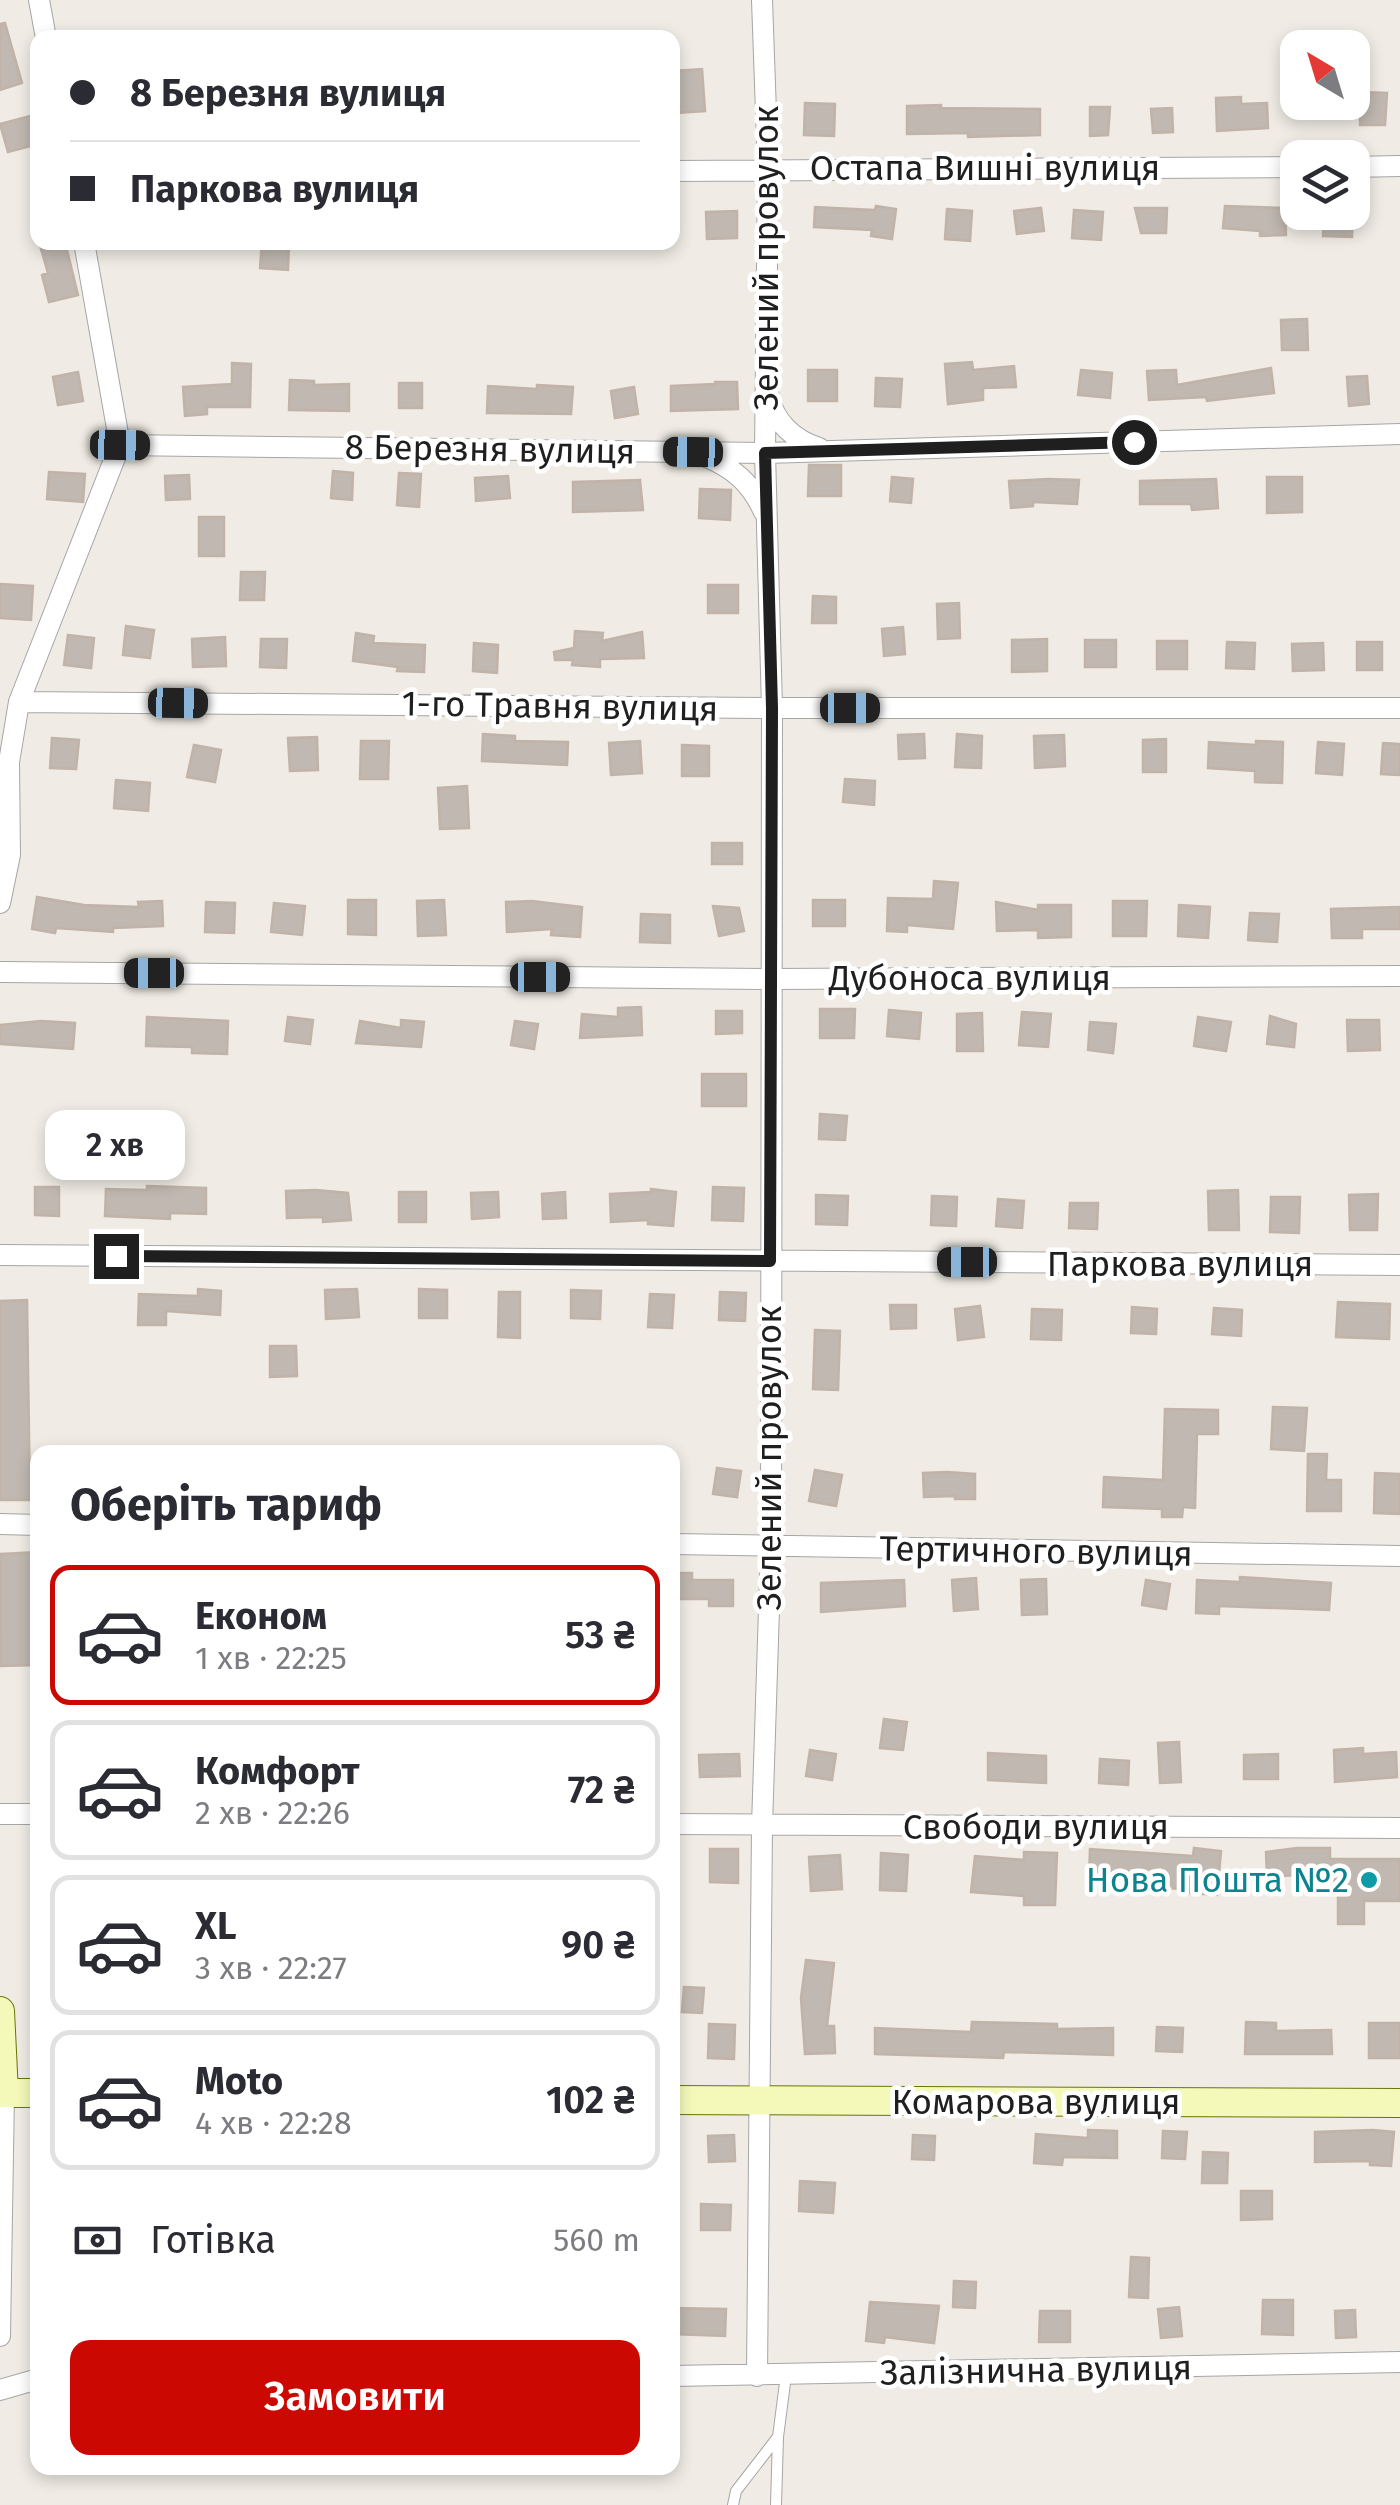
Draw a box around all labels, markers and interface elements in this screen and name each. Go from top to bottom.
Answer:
north arrow [1280,30,1370,120]
map controls [1280,30,1370,230]
text: 8 Березня вулиця [130,70,446,116]
street label: Зелений провулок [745,106,787,410]
button: layers [1280,140,1370,230]
street label: Остапа Вишні вулиця [810,147,1160,189]
text: Паркова вулиця [130,166,419,212]
route start [1112,420,1157,465]
street label: 8 Березня вулиця [344,425,636,473]
car [90,429,150,461]
car [663,436,723,468]
street label: 1-го Травня вулиця [401,682,719,730]
car [148,687,208,719]
car [820,693,880,723]
street label: Дубоноса вулиця [828,957,1111,999]
car [124,958,184,988]
car [510,962,570,992]
callout: 2 хв [46,1111,186,1181]
text: 2 хв [86,1126,144,1164]
route end [94,1234,139,1279]
street label: Паркова вулиця [1047,1243,1313,1285]
car [937,1247,997,1277]
street label: Зелений провулок [748,1306,790,1610]
text: Оберіть тариф [70,1478,382,1532]
street label: Тертичного вулиця [879,1527,1193,1575]
icon: car [75,1590,165,1680]
text: Економ [195,1593,327,1639]
text: 53 ₴ [565,1612,635,1658]
text: 1 хв · 22:25 [195,1639,347,1677]
icon: car [75,1745,165,1835]
text: Комфорт [195,1748,359,1794]
text: 72 ₴ [568,1767,635,1813]
text: 2 хв · 22:26 [195,1794,350,1832]
street label: Свободи вулиця [903,1806,1169,1848]
place label: Нова Пошта №2 [1086,1859,1349,1901]
marker: Нова Пошта №2 [1358,1869,1380,1891]
icon: car [75,1900,165,1990]
text: XL [195,1903,237,1949]
text: 90 ₴ [561,1922,635,1968]
text: 3 хв · 22:27 [195,1949,347,1987]
icon: car [75,2055,165,2145]
text: Moto [195,2058,283,2104]
text: 102 ₴ [546,2077,635,2123]
street label: Комарова вулиця [891,2081,1181,2123]
text: 4 хв · 22:28 [195,2104,352,2142]
icon: cash [70,2213,125,2268]
text: Готівка [150,2217,276,2263]
text: 560 m [553,2221,640,2259]
button: Замовити [70,2340,640,2455]
street label: Залізнична вулиця [880,2346,1192,2394]

